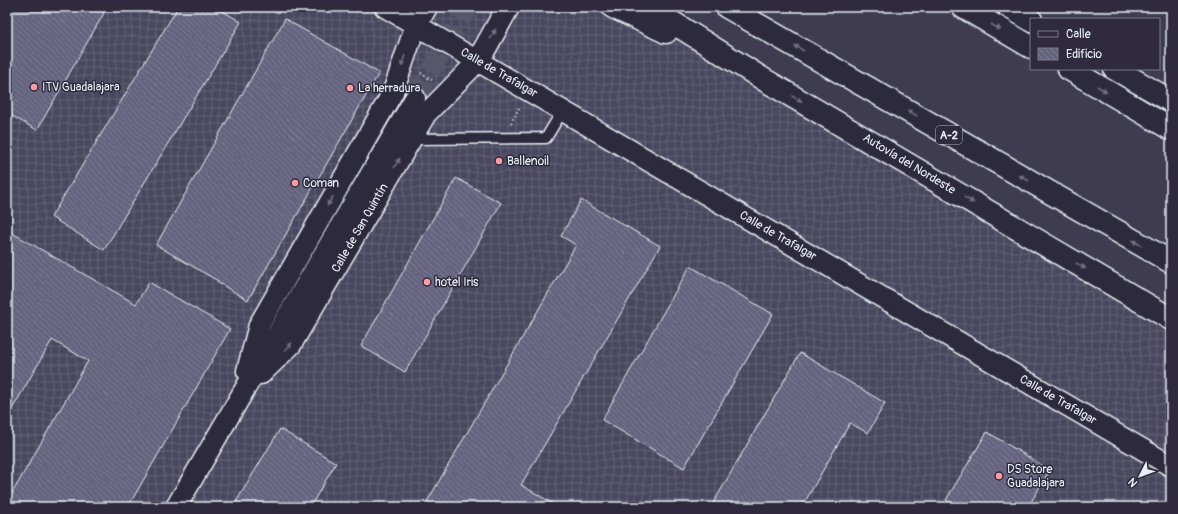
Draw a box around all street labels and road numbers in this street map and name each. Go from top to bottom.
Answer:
street label: Calle de Trafalgar [458,45,541,102]
road number: A-2 [936,126,962,144]
street label: Autovía del Nordeste [860,130,958,198]
street label: Calle de San Quintín [328,181,392,275]
street label: Calle de Trafalgar [737,208,820,265]
street label: Calle de Trafalgar [1017,372,1100,429]

